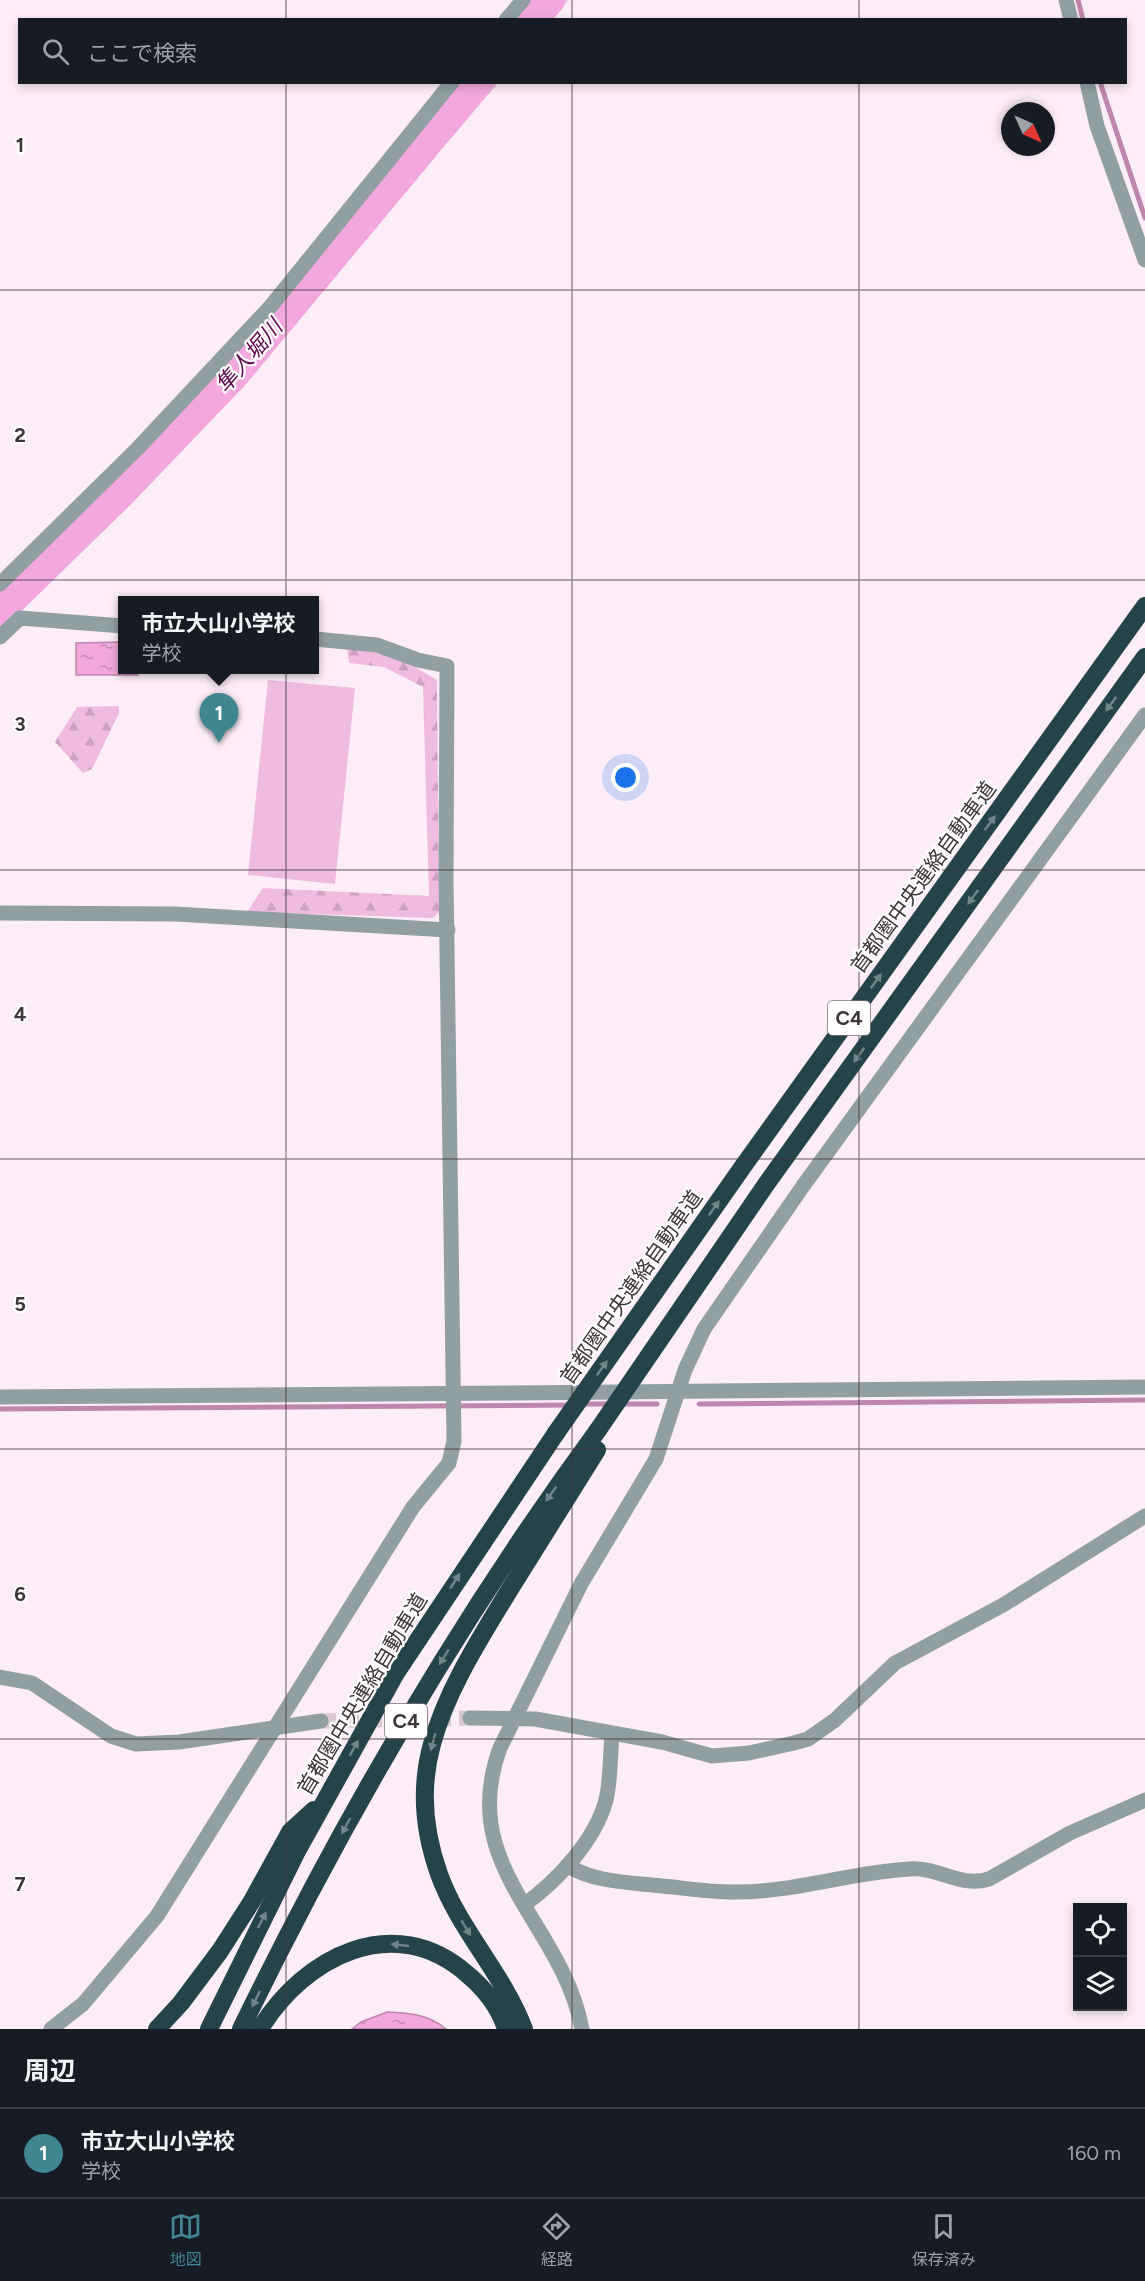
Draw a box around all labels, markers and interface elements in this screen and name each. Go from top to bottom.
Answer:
search box [18,18,1127,84]
icon: search [39,35,72,68]
text: ここで検索 [87,40,197,67]
north arrow [1001,102,1055,156]
text: 1 [16,133,24,157]
water label: 隼人堀川 [210,312,289,398]
text: 2 [14,423,26,447]
popup [118,596,319,674]
text: 市立大山小学校 [141,610,296,637]
text: 学校 [141,641,181,665]
pin: 1 [200,694,238,743]
one-way arrow [1105,696,1117,712]
text: 3 [14,712,26,736]
your location [611,763,640,792]
street label: 首都圏中央連絡自動車道 [845,776,1001,978]
one-way arrow [984,815,996,831]
one-way arrow [967,888,979,904]
one-way arrow [870,973,882,989]
road number: C4 [828,1001,870,1035]
text: 4 [14,1002,27,1026]
one-way arrow [854,1047,865,1063]
street label: 首都圏中央連絡自動車道 [555,1185,707,1389]
one-way arrow [708,1200,720,1216]
text: 5 [14,1292,26,1316]
one-way arrow [596,1360,608,1376]
one-way arrow [545,1486,557,1502]
one-way arrow [450,1573,461,1589]
text: 6 [14,1582,26,1606]
street label: 首都圏中央連絡自動車道 [292,1589,432,1799]
one-way arrow [438,1649,449,1665]
road number: C4 [385,1704,427,1738]
one-way arrow [428,1733,438,1751]
one-way arrow [349,1739,359,1756]
one-way arrow [341,1817,351,1834]
text: 7 [14,1872,26,1896]
map controls [1073,1903,1127,2011]
button: locate [1073,1903,1127,1957]
one-way arrow [258,1911,267,1928]
one-way arrow [461,1920,472,1936]
one-way arrow [391,1940,410,1950]
button: layers [1073,1957,1127,2011]
one-way arrow [251,1990,261,2007]
text: 周辺 [24,2055,76,2087]
text: 市立大山小学校 [81,2128,235,2155]
text: 1 [39,2141,48,2165]
text: 160 m [1067,2141,1121,2165]
text: 学校 [81,2159,121,2183]
tab: 地図 [169,2210,202,2270]
tab: 経路 [540,2210,573,2270]
tab: 保存済み [912,2210,976,2270]

